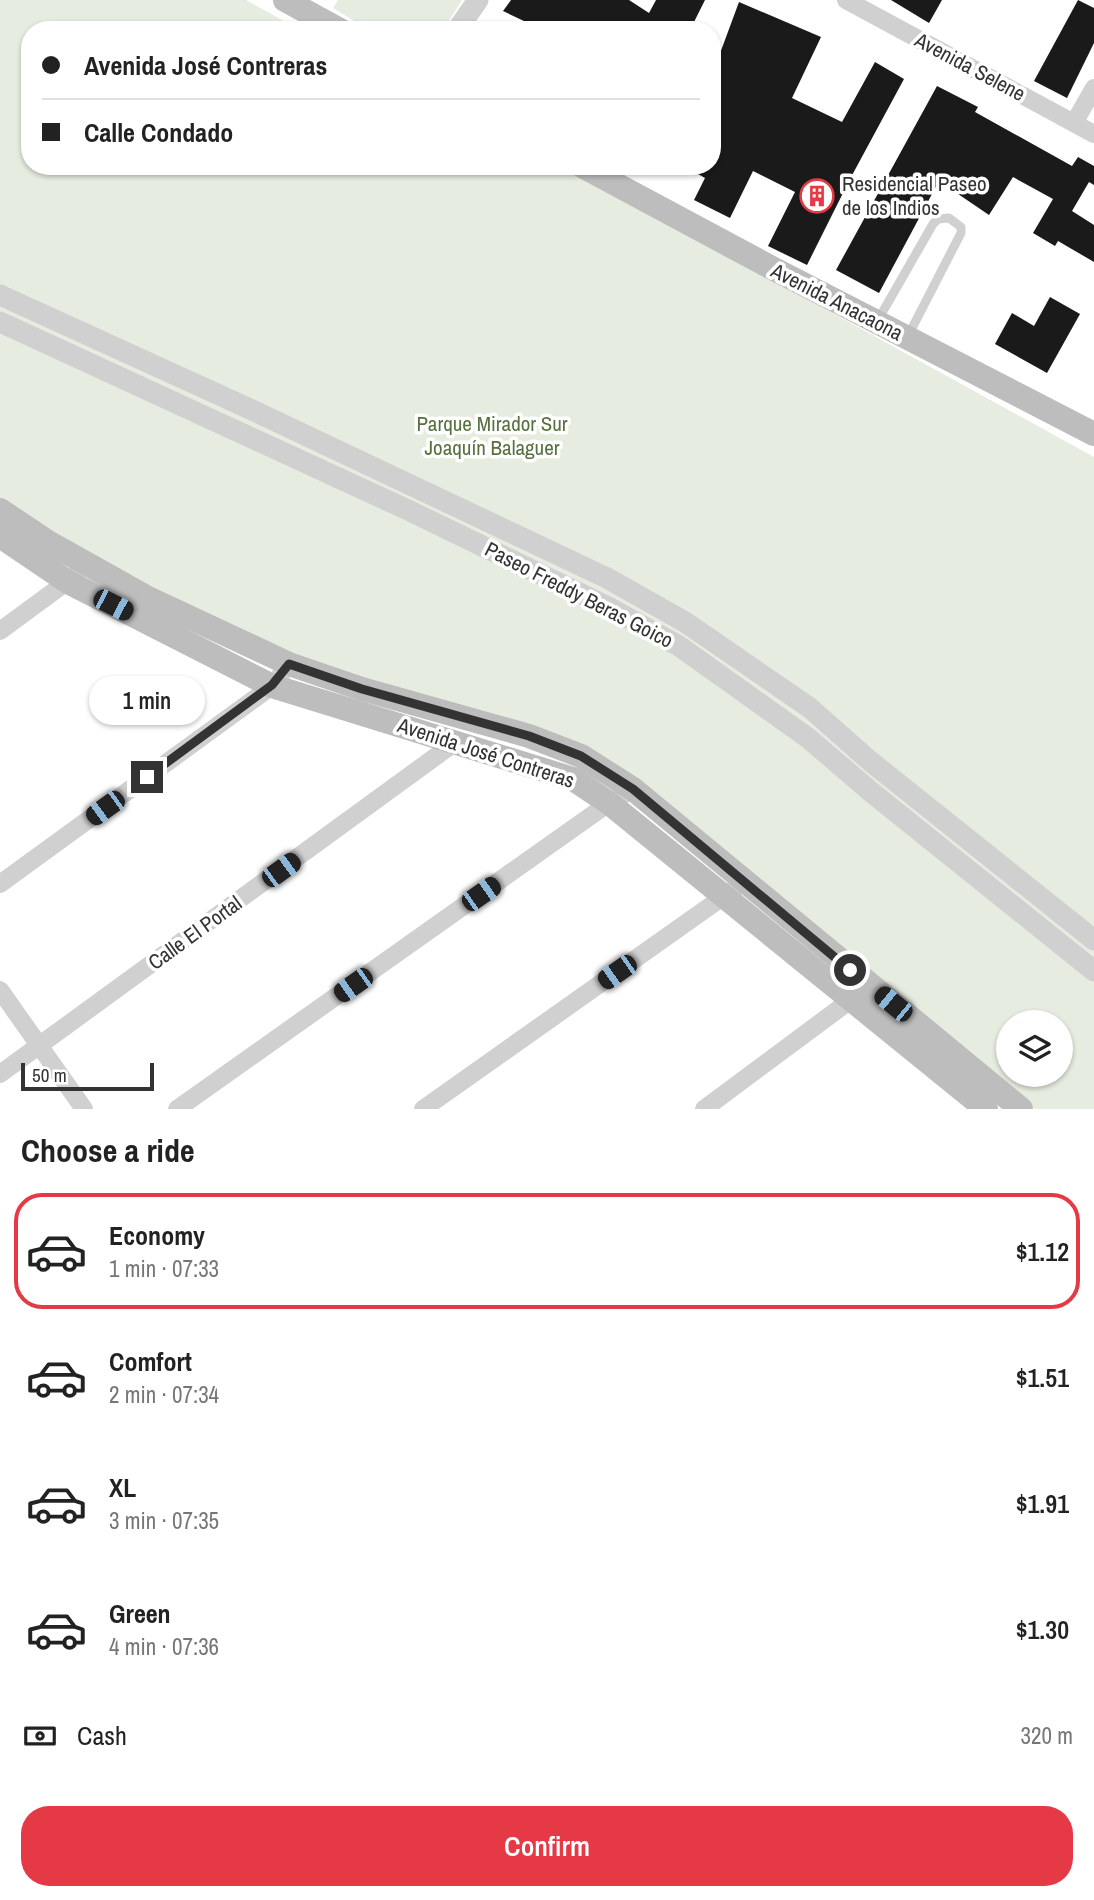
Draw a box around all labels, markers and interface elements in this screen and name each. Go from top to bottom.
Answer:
street label: Avenida Selene [909,25,1031,108]
text: Avenida José Contreras [84,48,327,83]
text: Calle Condado [84,115,233,150]
place label: Residencial Paseo de los Indios [842,169,987,222]
building icon: Residencial Paseo de los Indios [798,177,836,215]
street label: Avenida Anacaona [765,255,908,347]
park label: Parque Mirador Sur Joaquín Balaguer [416,409,568,462]
street label: Paseo Freddy Beras Goico [480,534,678,655]
car [90,586,137,624]
callout: 1 min [89,676,205,724]
text: 1 min [123,685,171,716]
street label: Avenida José Contreras [393,710,578,795]
route end [131,761,163,793]
car [82,787,129,829]
car [258,849,305,891]
car [458,873,505,915]
street label: Calle El Portal [142,889,247,976]
car [594,951,641,993]
route start [834,954,866,986]
car [330,964,377,1006]
car [871,983,916,1025]
map controls [996,1010,1073,1087]
button: layers [996,1010,1073,1087]
scale bar [21,1060,154,1092]
text: 50 m [32,1062,67,1088]
text: Choose a ride [21,1129,195,1172]
text: Economy [109,1218,205,1253]
icon: car [25,1220,88,1283]
text: $1.12 [1016,1234,1069,1269]
text: 1 min · 07:33 [109,1253,219,1284]
text: Comfort [109,1344,192,1379]
icon: car [25,1346,88,1409]
text: $1.51 [1016,1360,1069,1395]
text: 2 min · 07:34 [109,1379,219,1410]
text: XL [109,1470,136,1505]
icon: car [25,1472,88,1535]
text: $1.91 [1016,1486,1069,1521]
text: 3 min · 07:35 [109,1505,219,1536]
text: Green [109,1596,171,1631]
icon: car [25,1598,88,1661]
text: $1.30 [1016,1612,1069,1647]
text: 4 min · 07:36 [109,1631,219,1662]
icon: cash [21,1717,59,1755]
text: Cash [77,1718,127,1753]
text: 320 m [1021,1720,1073,1751]
button: Confirm [21,1806,1073,1886]

